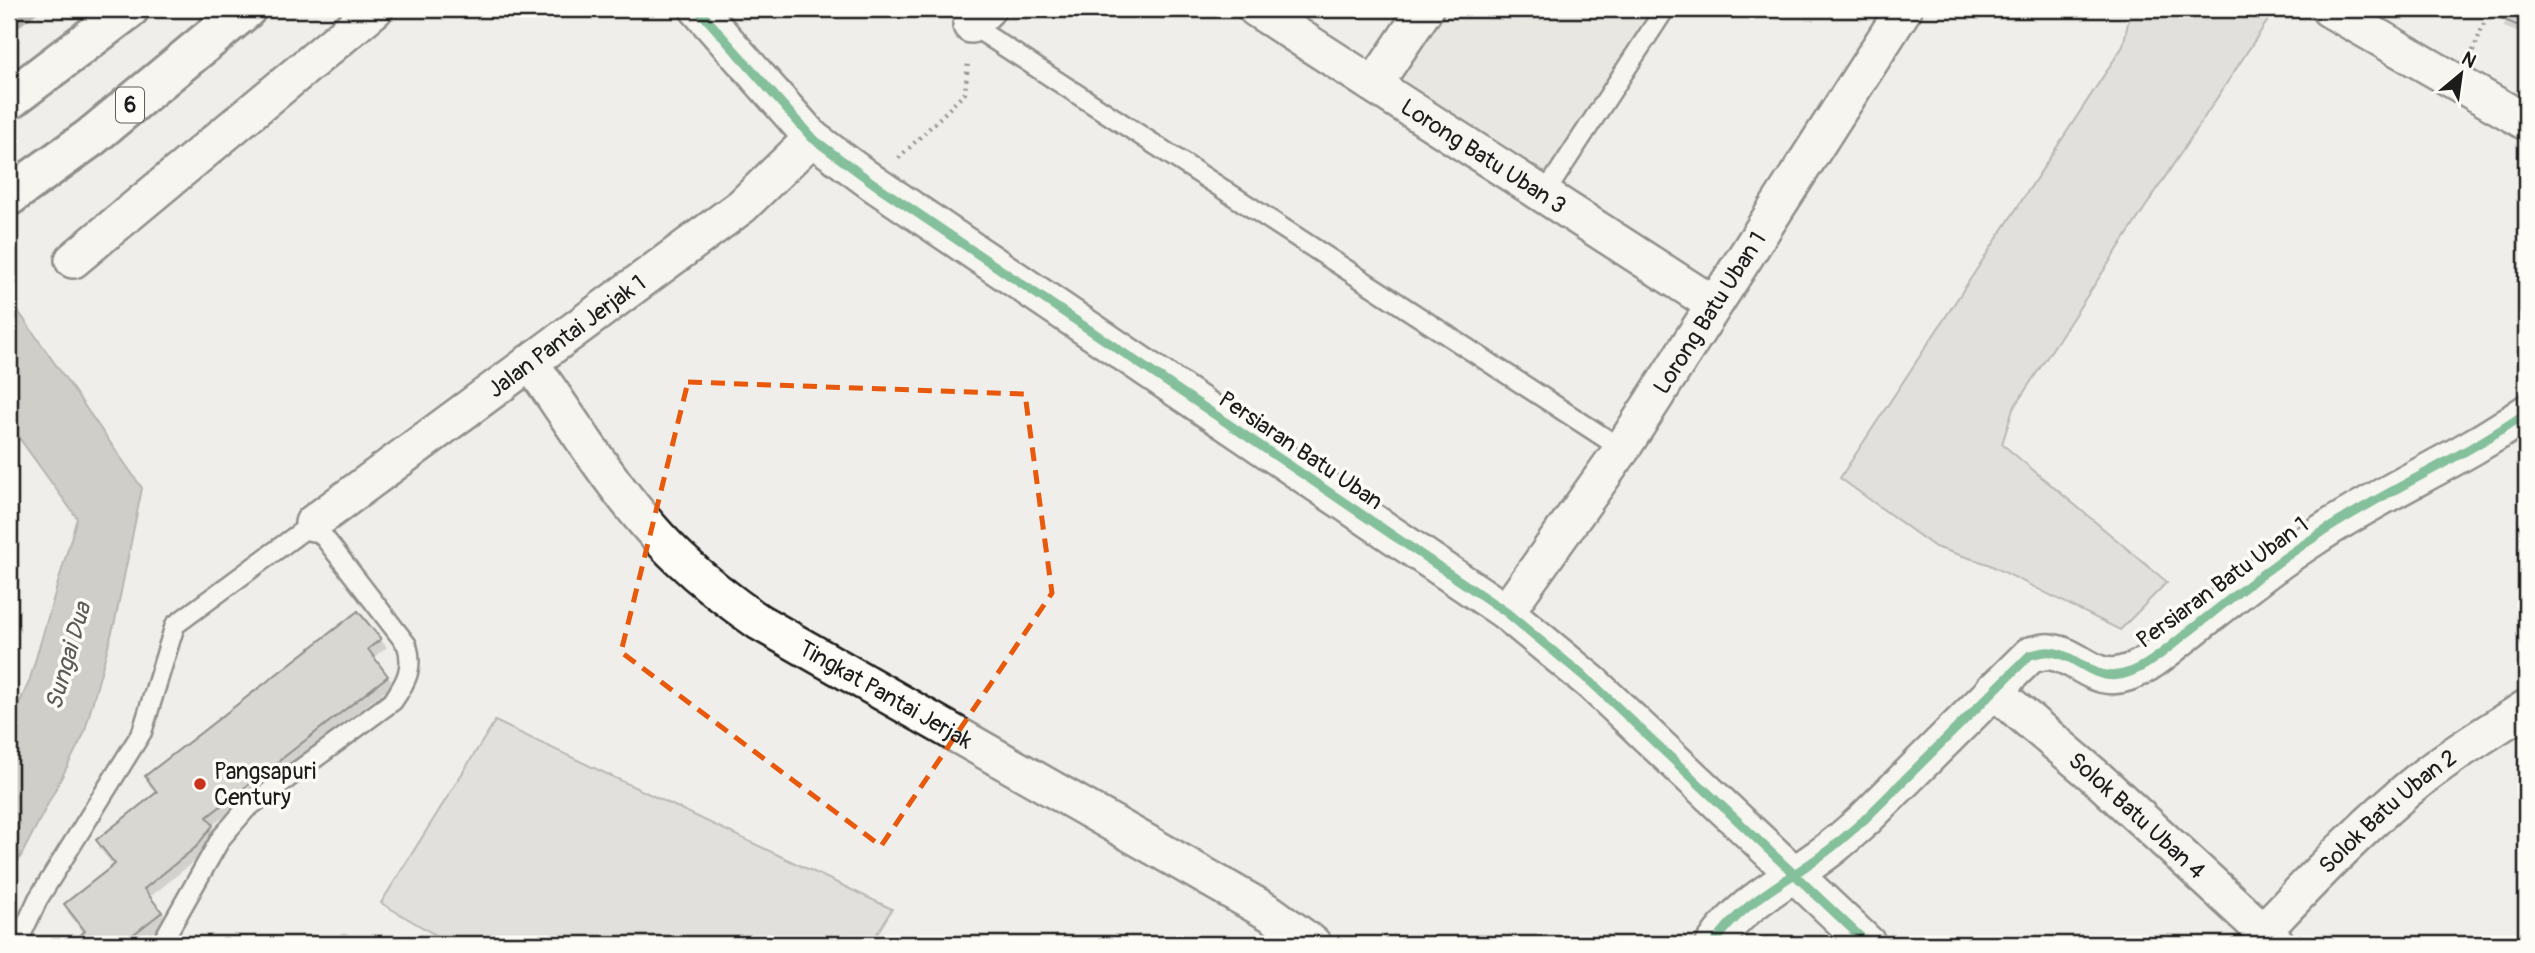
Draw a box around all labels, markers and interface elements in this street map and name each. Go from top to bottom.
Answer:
north arrow [2426,38,2496,108]
text: N [2457,46,2480,74]
road number: 6 [116,88,144,122]
street label: Lorong Batu Uban 3 [1395,92,1572,220]
street label: Lorong Batu Uban 1 [1647,226,1773,400]
street label: Jalan Pantai Jerjak 1 [482,268,651,404]
street label: Persiaran Batu Uban [1213,385,1388,516]
street label: Persiaran Batu Uban 1 [2130,510,2314,655]
water label: Sungai Dua [39,597,98,713]
street label: Tingkat Pantai Jerjak [794,634,978,756]
street label: Solok Batu Uban 2 [2313,743,2462,880]
street label: Solok Batu Uban 4 [2062,746,2211,885]
place label: Pangsapuri Century [214,757,316,812]
marker: Pangsapuri Century [192,776,208,792]

